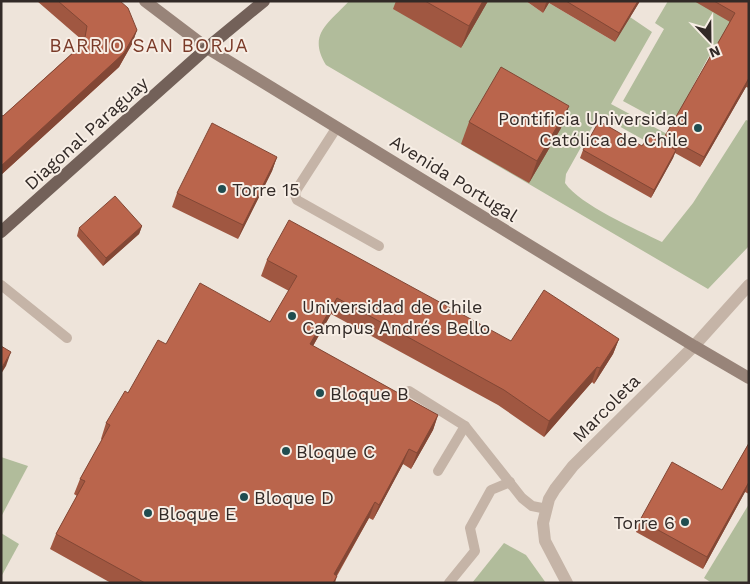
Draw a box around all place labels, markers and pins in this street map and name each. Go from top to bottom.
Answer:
place label: Pontificia Universidad Católica de Chile [498,108,688,150]
marker: Pontificia Universidad Católica de Chile [692,122,704,134]
place label: Torre 15 [232,179,300,200]
marker: Torre 15 [216,183,228,195]
place label: Universidad de Chile Campus Andrés Bello [302,296,490,338]
marker: Universidad de Chile Campus Andrés Bello [286,310,298,322]
place label: Bloque B [330,383,409,404]
marker: Bloque B [314,387,326,399]
place label: Bloque C [296,441,375,462]
marker: Bloque C [280,445,292,457]
place label: Bloque D [254,487,334,508]
marker: Bloque D [238,491,250,503]
place label: Bloque E [158,503,236,524]
marker: Bloque E [142,507,154,519]
place label: Torre 6 [613,512,675,533]
marker: Torre 6 [679,516,691,528]

